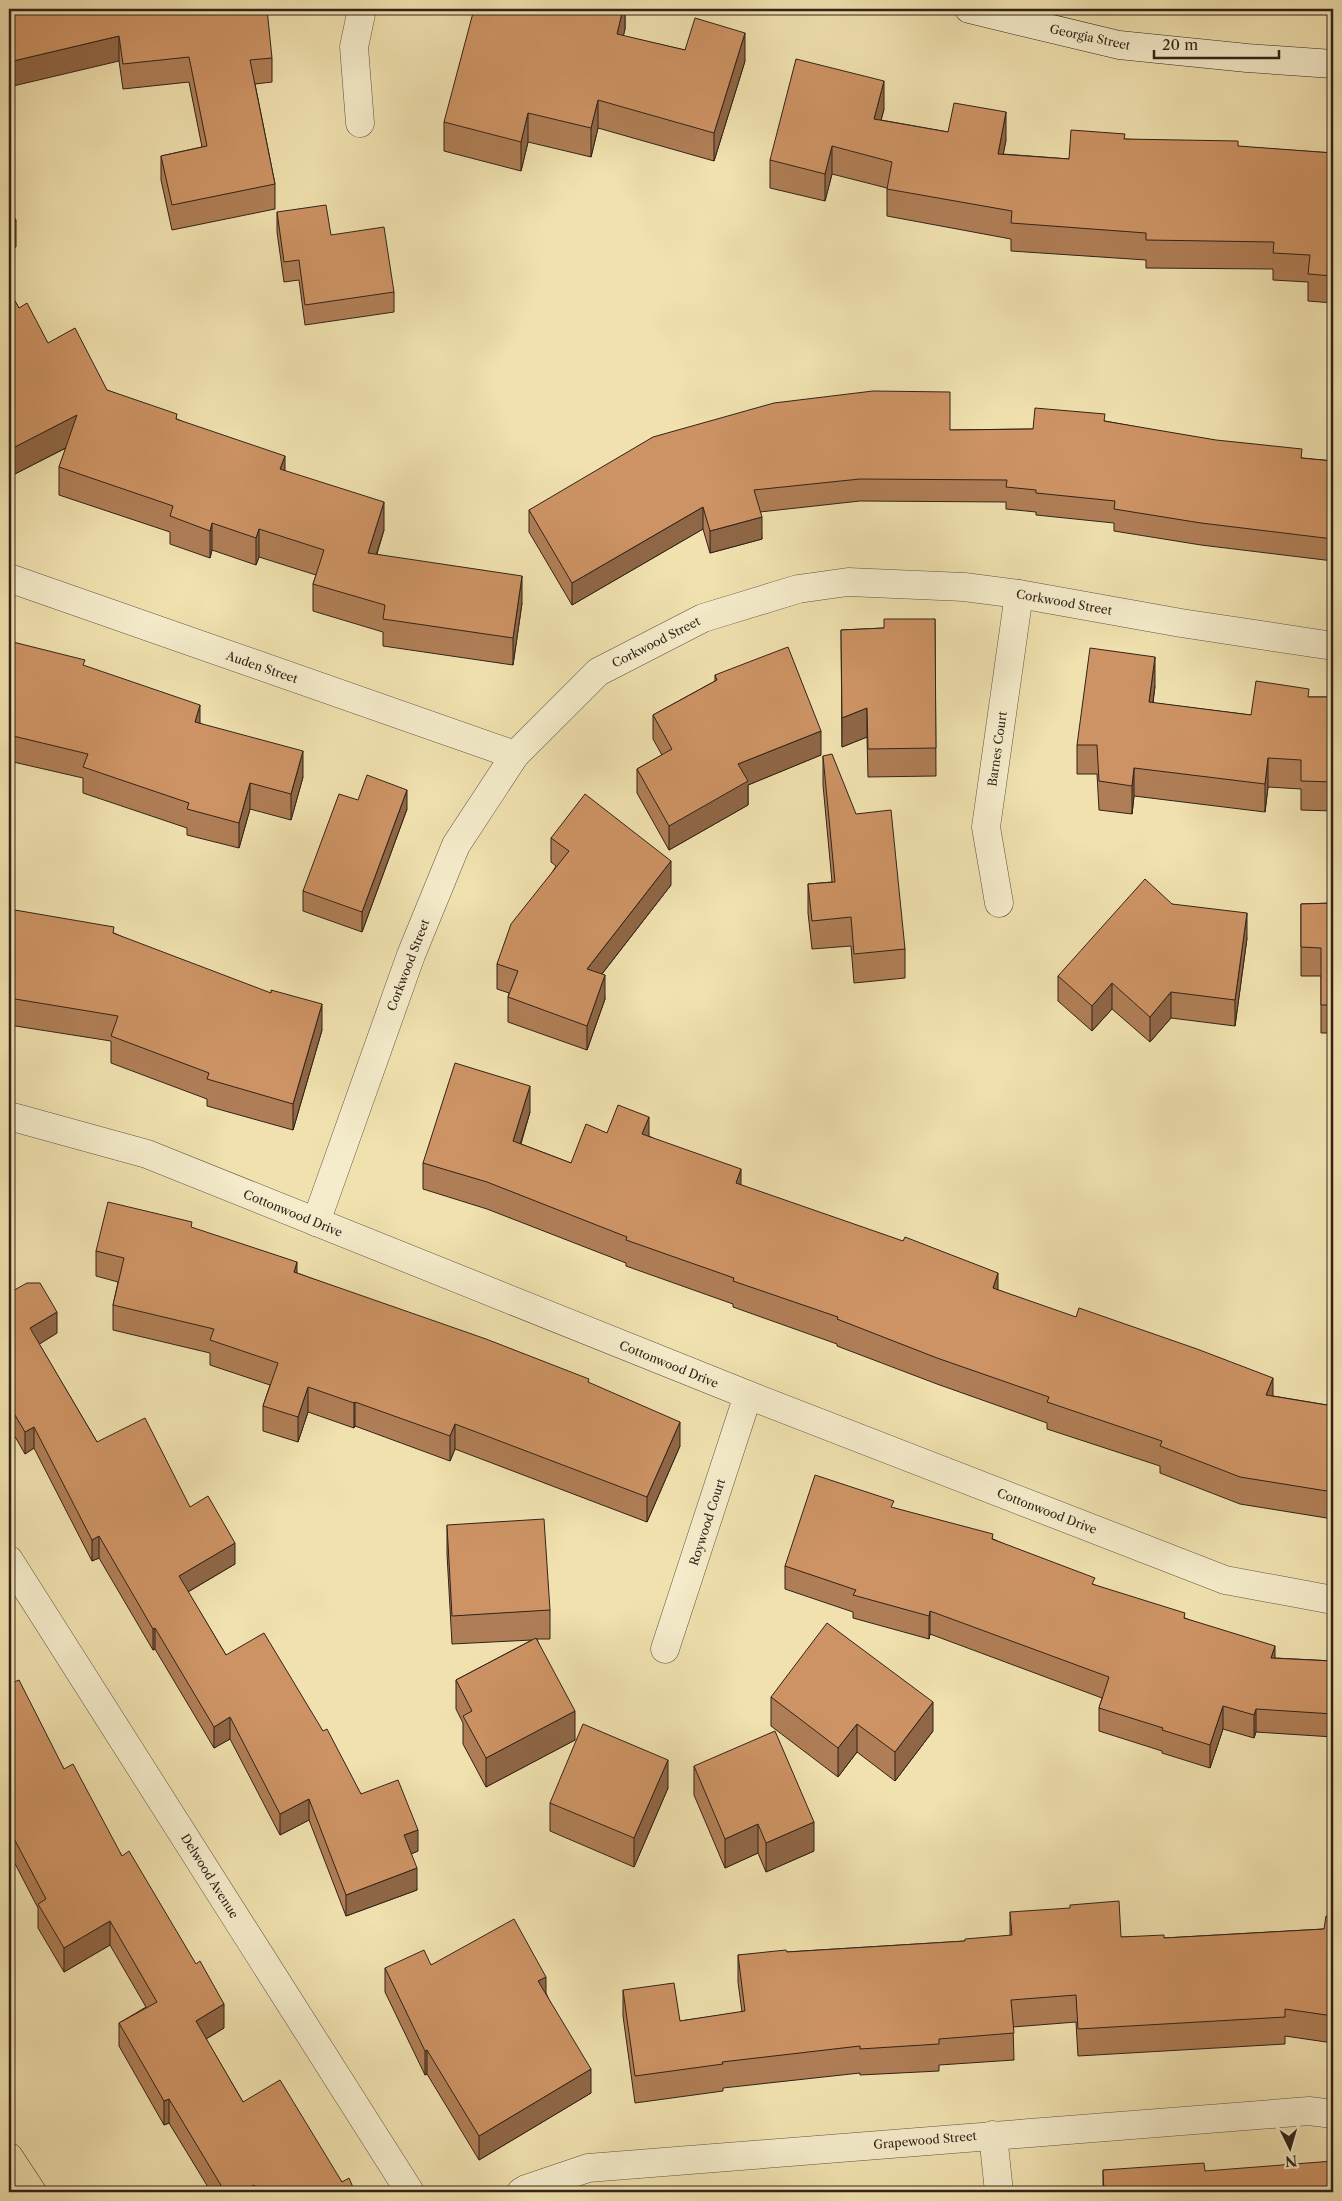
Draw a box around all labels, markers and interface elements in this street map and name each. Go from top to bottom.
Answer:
street label: Georgia Street [1048,21,1132,53]
scale bar [1154,28,1280,60]
text: 20 m [1162,35,1198,54]
street label: Corkwood Street [1015,586,1114,618]
street label: Corkwood Street [609,613,703,671]
street label: Auden Street [223,647,301,687]
street label: Barnes Court [984,710,1010,788]
street label: Corkwood Street [384,916,433,1013]
street label: Cottonwood Drive [241,1186,345,1240]
street label: Cottonwood Drive [617,1337,721,1391]
street label: Roywood Court [686,1476,728,1567]
street label: Cottonwood Drive [995,1485,1099,1537]
street label: Delwood Avenue [178,1831,242,1921]
north arrow [1264,2124,1314,2174]
street label: Grapewood Street [873,2128,978,2152]
text: N [1284,2151,1298,2170]

